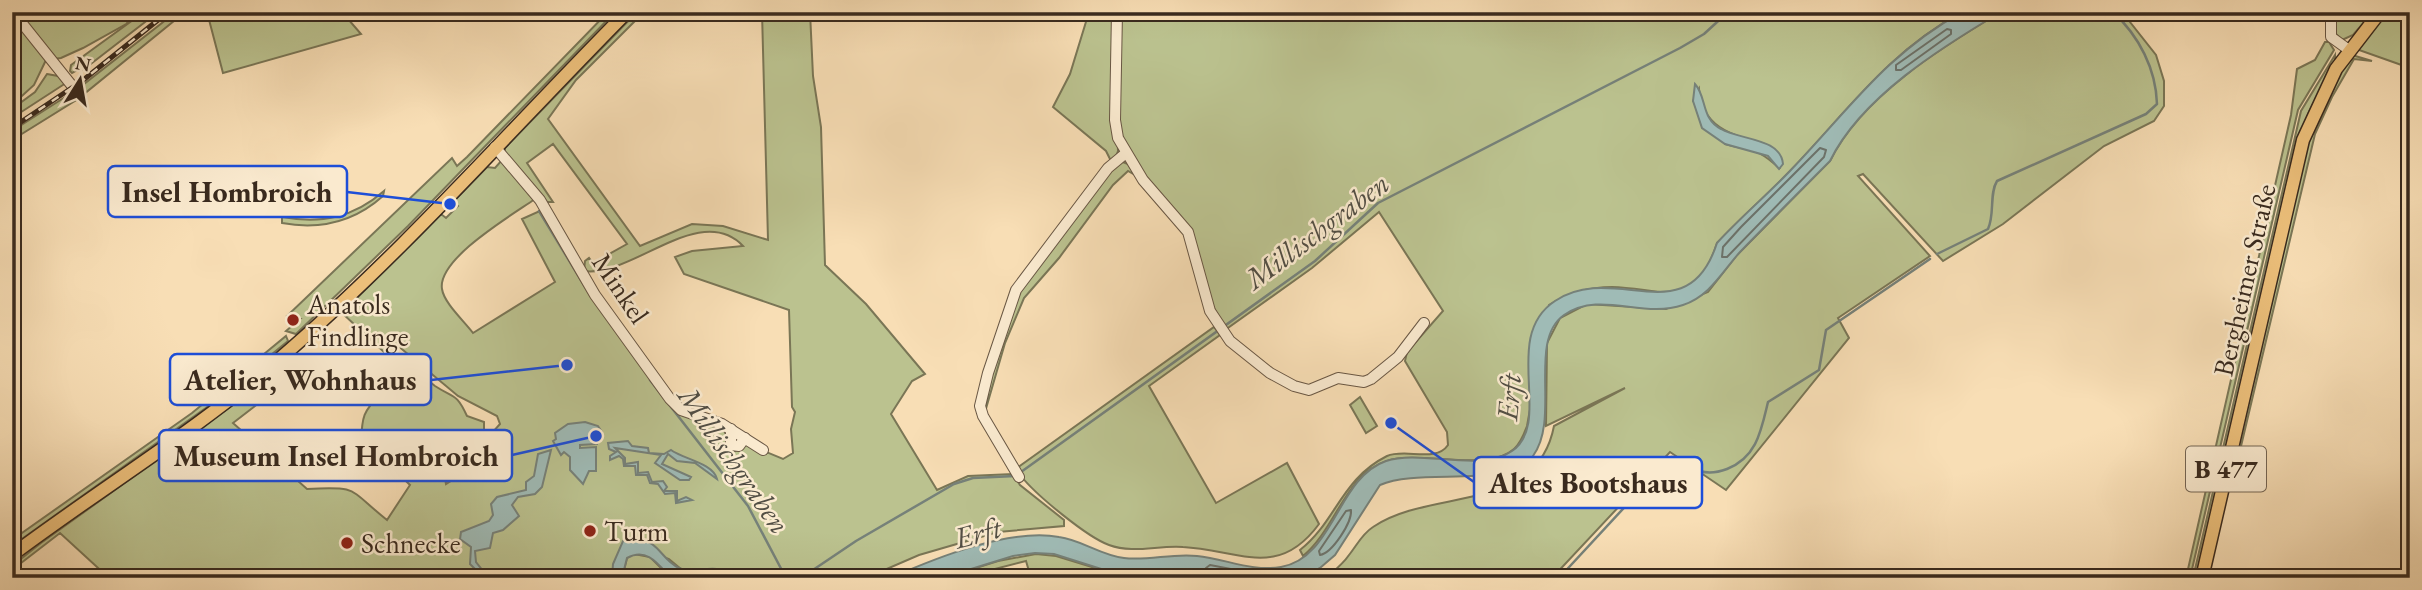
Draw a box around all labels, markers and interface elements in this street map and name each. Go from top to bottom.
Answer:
north arrow [46,46,116,116]
text: N [73,50,94,78]
water label: Millischgraben [1235,163,1397,299]
callout: Insel Hombroich [108,166,347,217]
text: Insel Hombroich [122,172,333,211]
street label: Bergheimer Straße [2204,180,2284,380]
street label: Minkel [584,246,658,330]
place label: Anatols Findlinge [306,286,409,354]
marker: Anatols Findlinge [285,312,301,328]
callout: Atelier, Wohnhaus [170,354,431,405]
text: Atelier, Wohnhaus [182,360,417,399]
water label: Erft [1487,371,1530,423]
water label: Millischgraben [668,377,800,541]
callout: Museum Insel Hombroich [159,430,512,481]
text: Museum Insel Hombroich [173,436,499,475]
road number: B 477 [2186,446,2266,491]
callout: Altes Bootshaus [1474,457,1702,508]
text: Altes Bootshaus [1487,463,1688,502]
water label: Erft [949,507,1007,558]
place label: Turm [604,513,669,549]
marker: Turm [582,523,598,539]
place label: Schnecke [361,525,461,561]
marker: Schnecke [339,535,355,551]

